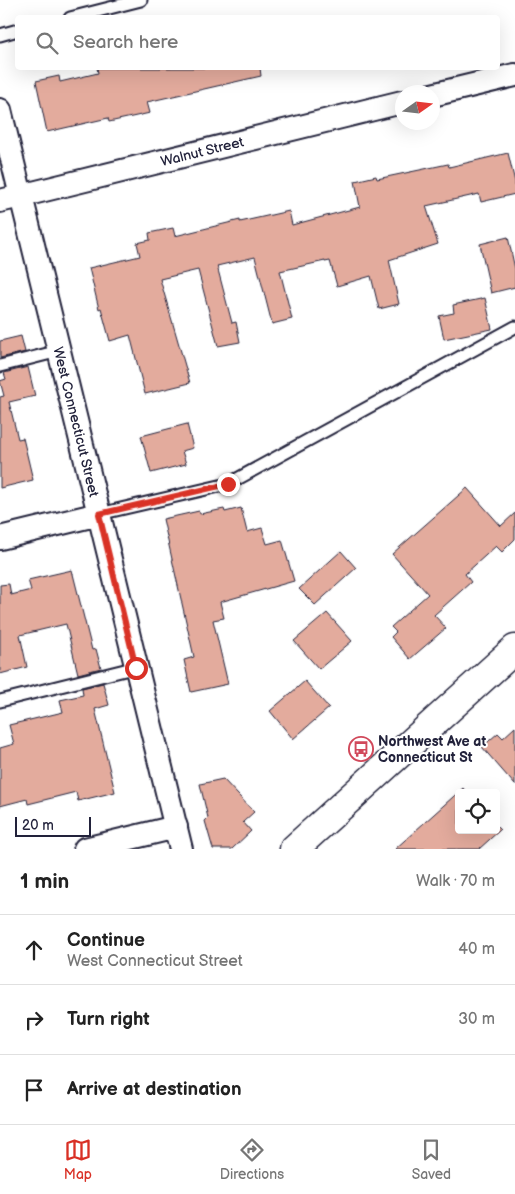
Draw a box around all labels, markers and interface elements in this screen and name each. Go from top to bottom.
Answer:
search box [15,15,500,70]
icon: search [33,29,61,57]
text: Search here [73,31,178,54]
north arrow [395,85,440,130]
street label: Walnut Street [159,133,246,170]
street label: West Connecticut Street [50,345,103,499]
route end [217,473,240,496]
route start [125,657,148,680]
place label: Northwest Ave at Connecticut St [378,733,486,766]
bus stop icon: Northwest Ave at Connecticut St [348,736,374,762]
map controls [455,789,500,834]
button: locate [455,789,500,834]
scale bar [15,814,91,837]
text: 20 m [22,817,54,834]
text: 1 min [20,869,69,894]
text: Walk · 70 m [416,872,495,891]
text: Continue [67,929,145,952]
icon: ahead [20,936,48,964]
text: 40 m [458,940,495,959]
text: West Connecticut Street [67,952,243,971]
icon: right [20,1006,48,1034]
text: Turn right [67,1008,150,1031]
text: 30 m [458,1010,495,1029]
icon: arrive [20,1076,48,1104]
text: Arrive at destination [67,1078,242,1101]
tab: Map [64,1136,92,1183]
tab: Directions [220,1136,284,1183]
tab: Saved [412,1136,451,1183]

